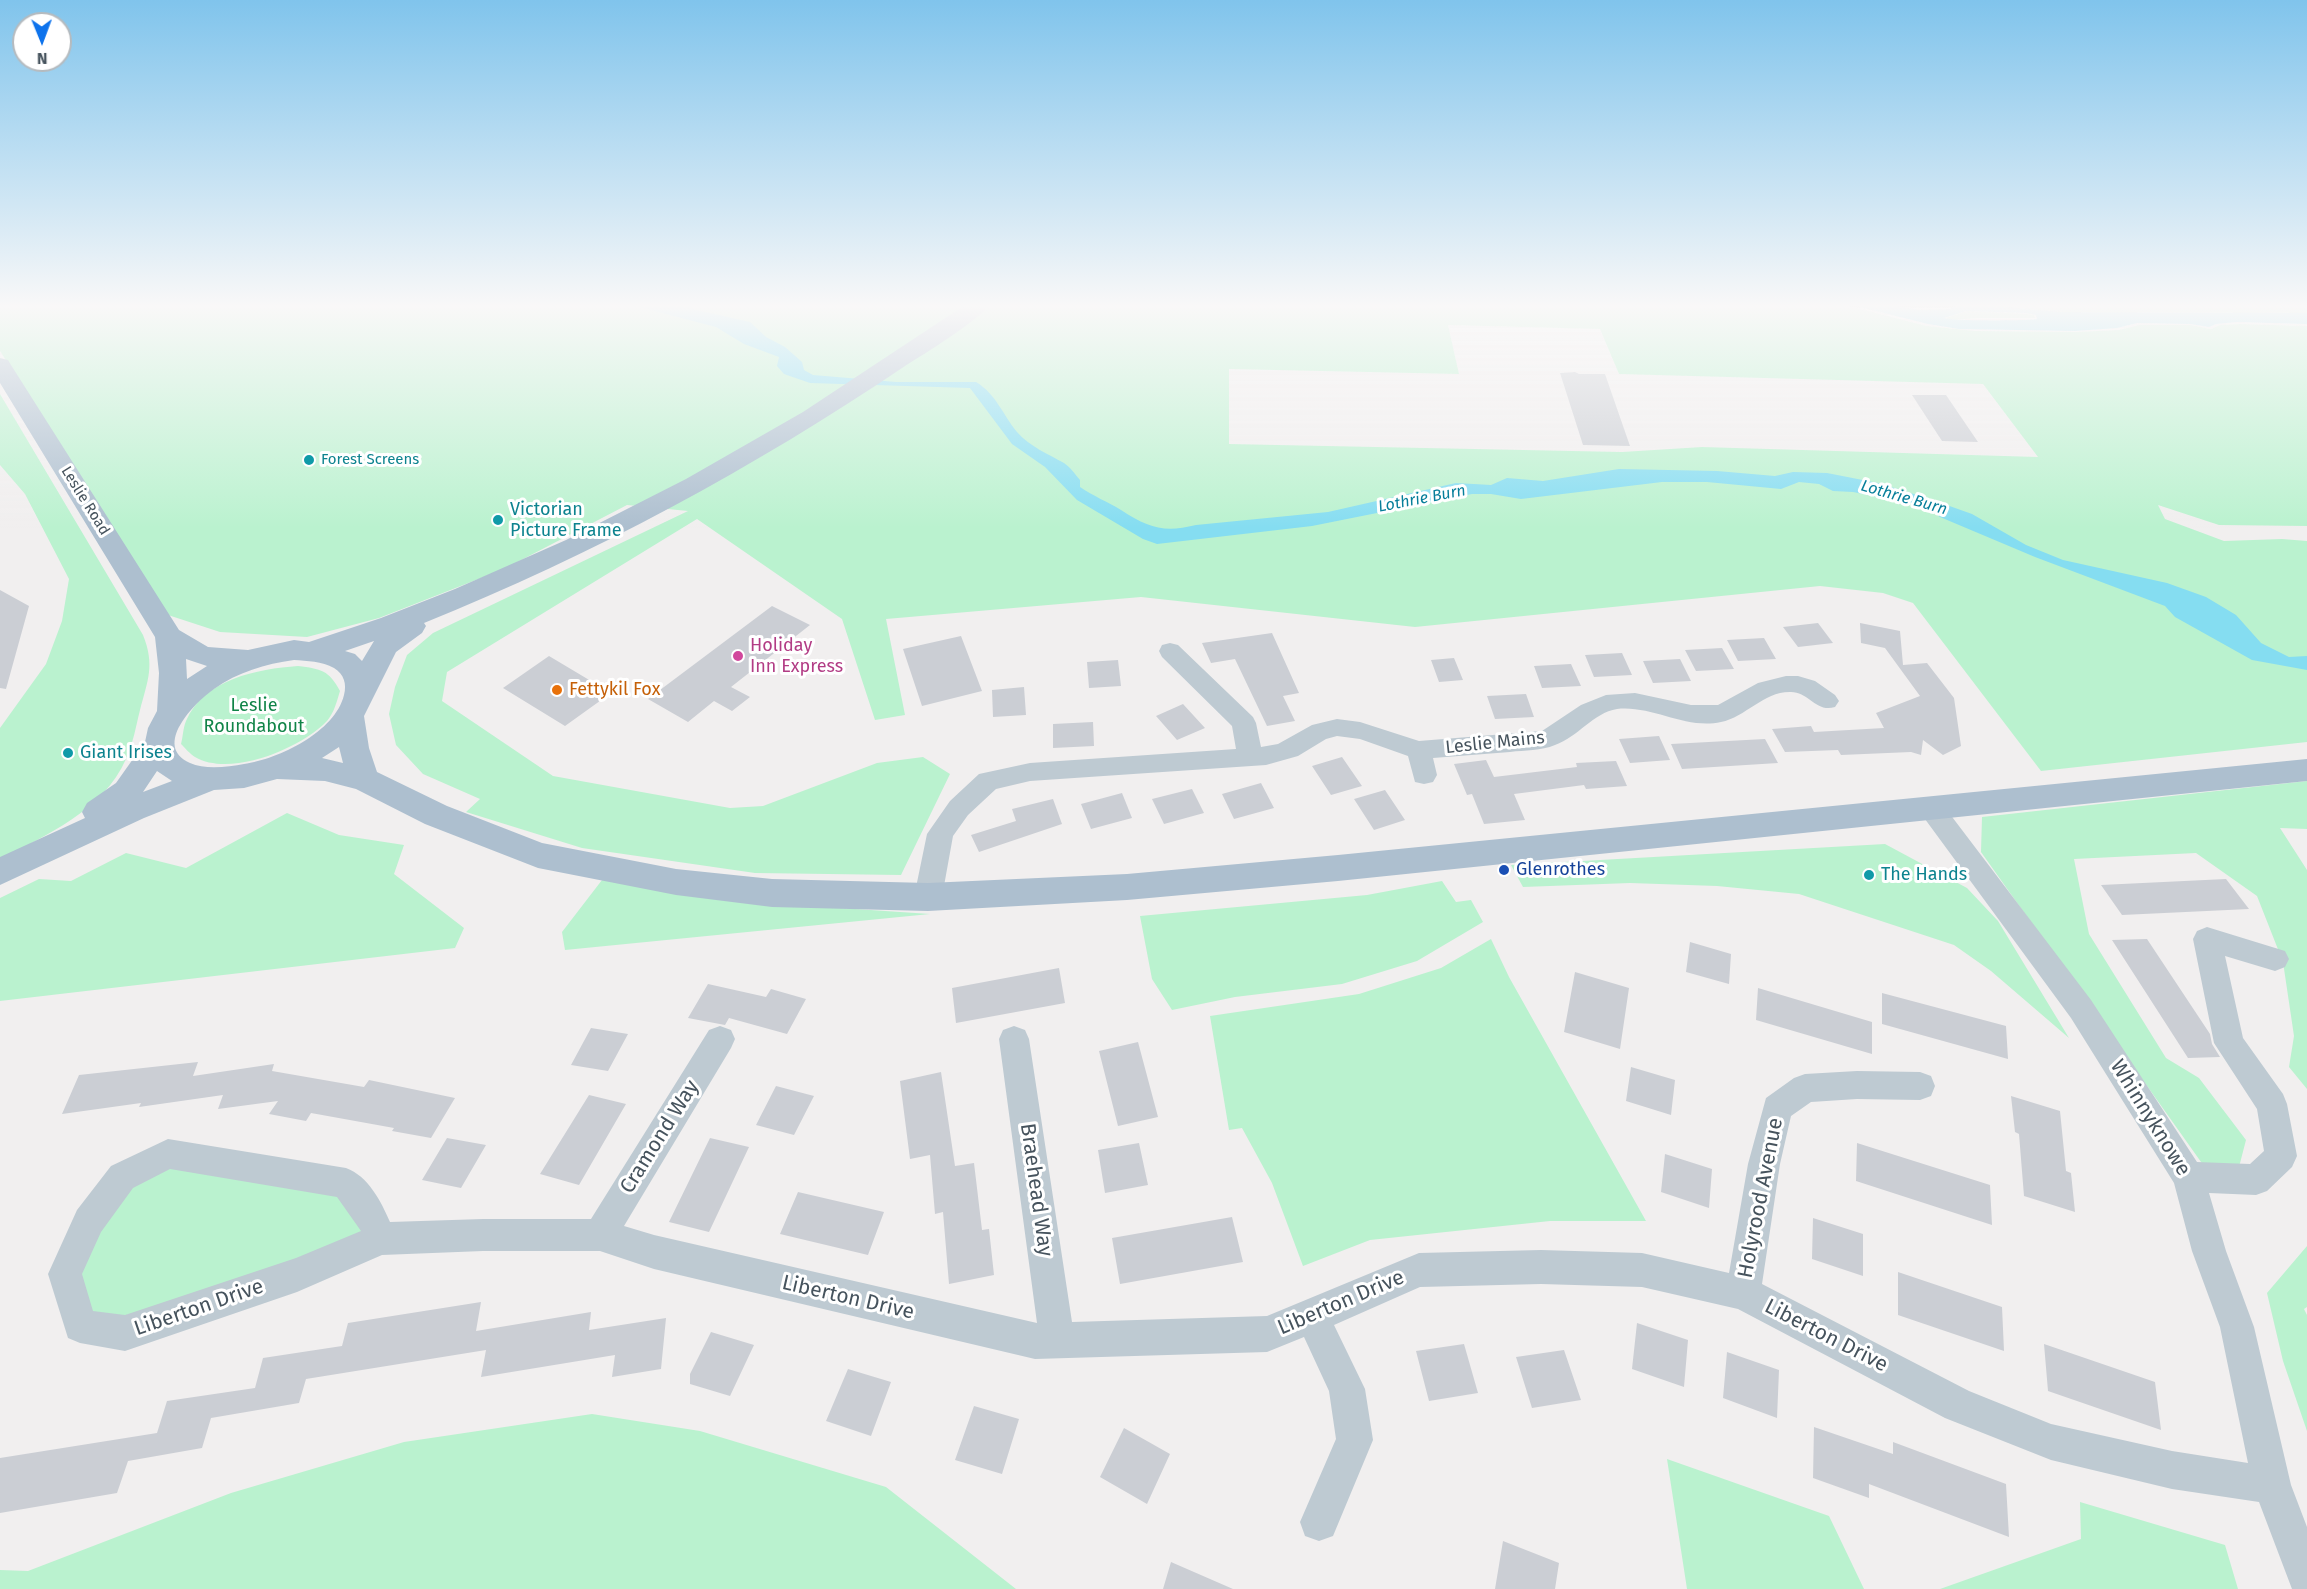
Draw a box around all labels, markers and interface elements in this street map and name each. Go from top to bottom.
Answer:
north arrow [12,12,72,72]
text: N [37,49,48,68]
place label: Forest Screens [321,451,419,469]
marker: Forest Screens [302,453,316,467]
street label: Leslie Road [57,463,113,539]
water label: Lothrie Burn [1859,477,1949,519]
water label: Lothrie Burn [1377,481,1467,517]
place label: Victorian Picture Frame [510,499,622,542]
marker: Victorian Picture Frame [491,513,505,527]
place label: Holiday Inn Express [750,635,843,678]
marker: Holiday Inn Express [731,649,745,663]
place label: Fettykil Fox [569,679,660,701]
marker: Fettykil Fox [550,683,564,697]
park label: Leslie Roundabout [204,695,304,738]
street label: Leslie Mains [1444,727,1546,759]
place label: Giant Irises [80,742,172,764]
marker: Giant Irises [61,746,75,760]
place label: Glenrothes [1516,859,1605,881]
marker: Glenrothes [1497,863,1511,877]
place label: The Hands [1881,864,1967,886]
marker: The Hands [1862,868,1876,882]
street label: Whinnyknowe [2104,1055,2196,1181]
street label: Cramond Way [615,1076,705,1198]
street label: Holyrood Avenue [1733,1116,1789,1280]
street label: Braehead Way [1014,1122,1058,1258]
street label: Liberton Drive [1274,1265,1408,1341]
street label: Liberton Drive [779,1271,917,1325]
street label: Liberton Drive [131,1274,267,1342]
street label: Liberton Drive [1760,1294,1892,1378]

